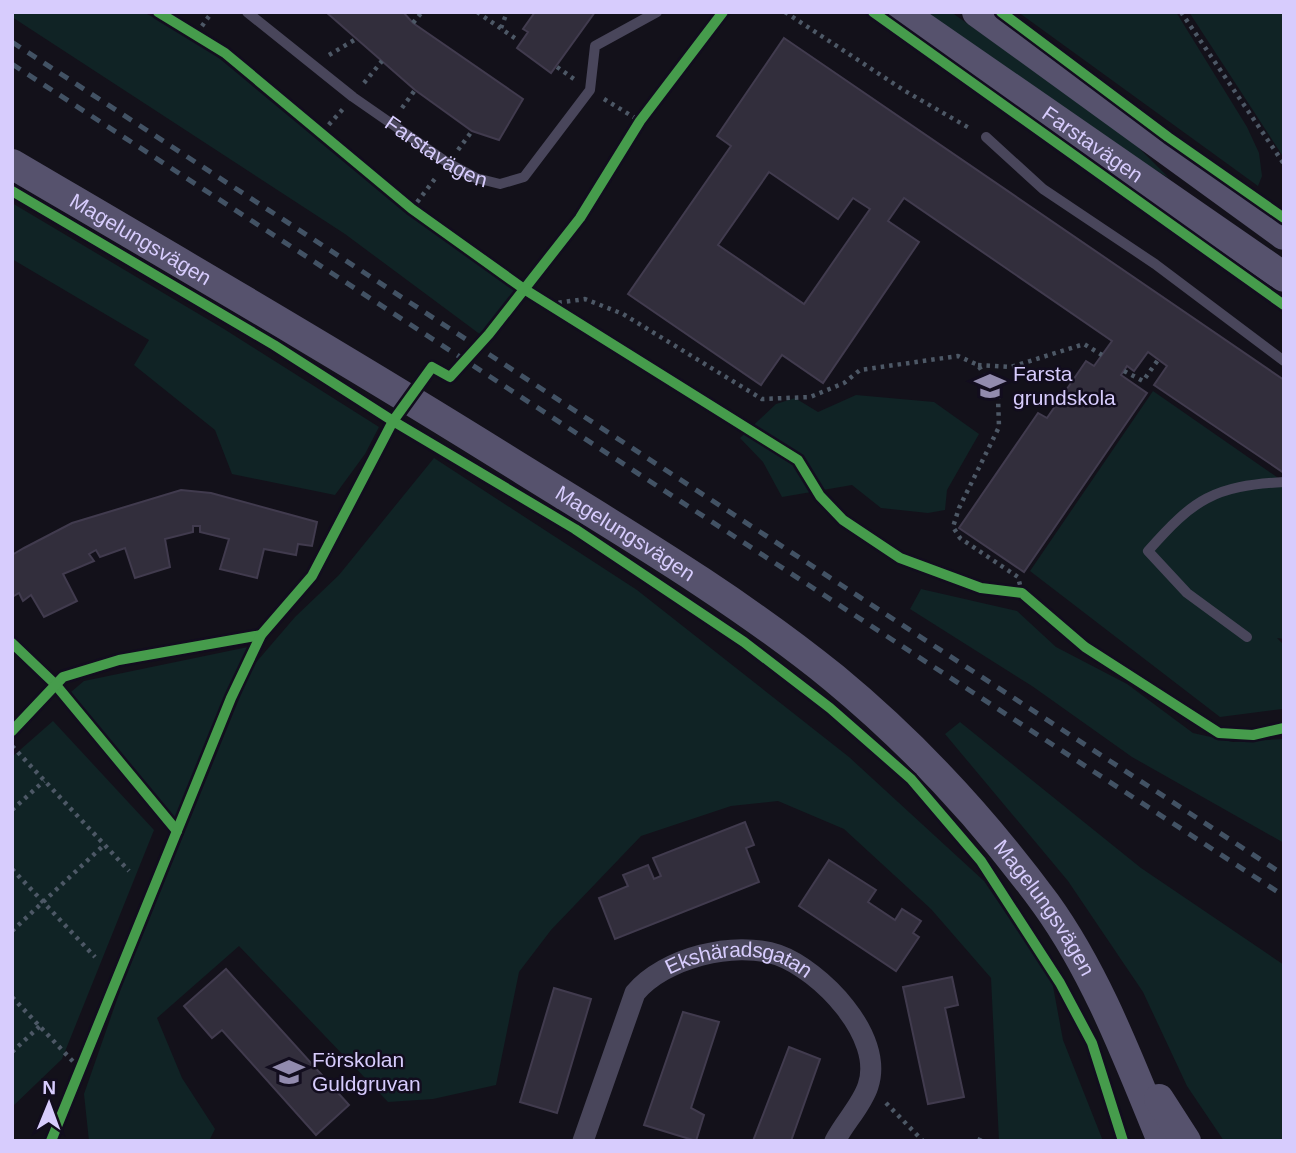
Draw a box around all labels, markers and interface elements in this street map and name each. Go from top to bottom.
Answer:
street label: Farstavägen [1038,101,1147,187]
street label: Farstavägen [381,111,490,191]
street label: Magelungsvägen [66,189,216,289]
place label: Farsta grundskola [1013,362,1116,409]
school or university icon: Farsta grundskola [973,369,1007,403]
street label: Magelungsvägen [552,481,699,585]
street label: Magelungsvägen [990,835,1099,979]
text: Ekshäradsgatan [661,938,817,982]
street label: Ekshäradsgatan [663,962,815,992]
place label: Förskolan Guldgruvan [312,1048,421,1095]
school or university icon: Förskolan Guldgruvan [272,1055,306,1089]
north arrow [14,1069,84,1139]
text: N [42,1077,56,1098]

